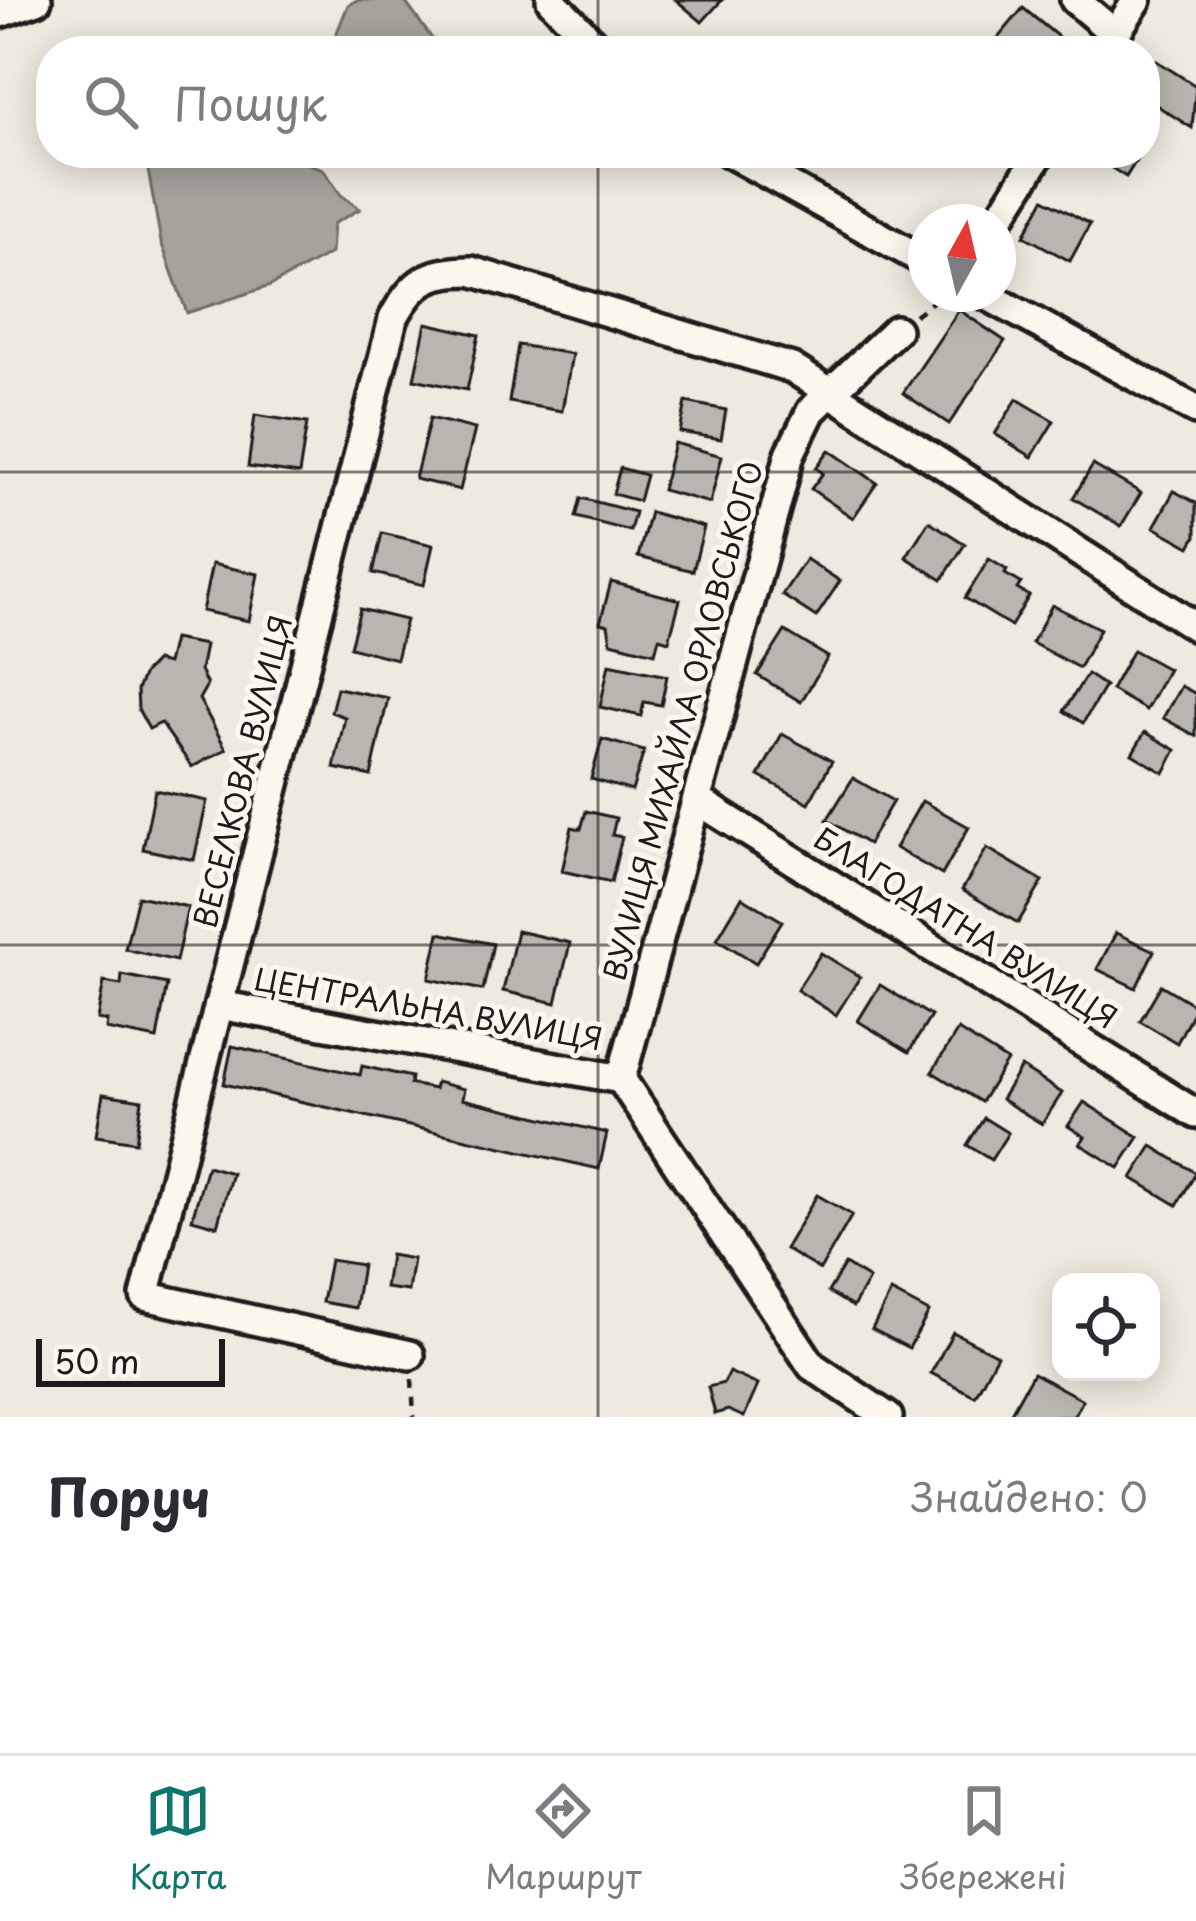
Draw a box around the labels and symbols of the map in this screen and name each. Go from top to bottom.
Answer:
north arrow [908,204,1016,312]
street label: ВУЛИЦЯ МИХАЙЛА ОРЛОВСЬКОГО [590,456,773,985]
street label: ВЕСЕЛКОВА ВУЛИЦЯ [181,610,302,932]
street label: БЛАГОДАТНА ВУЛИЦЯ [806,815,1126,1039]
street label: ЦЕНТРАЛЬНА ВУЛИЦЯ [251,955,606,1060]
scale bar [36,1333,225,1386]

